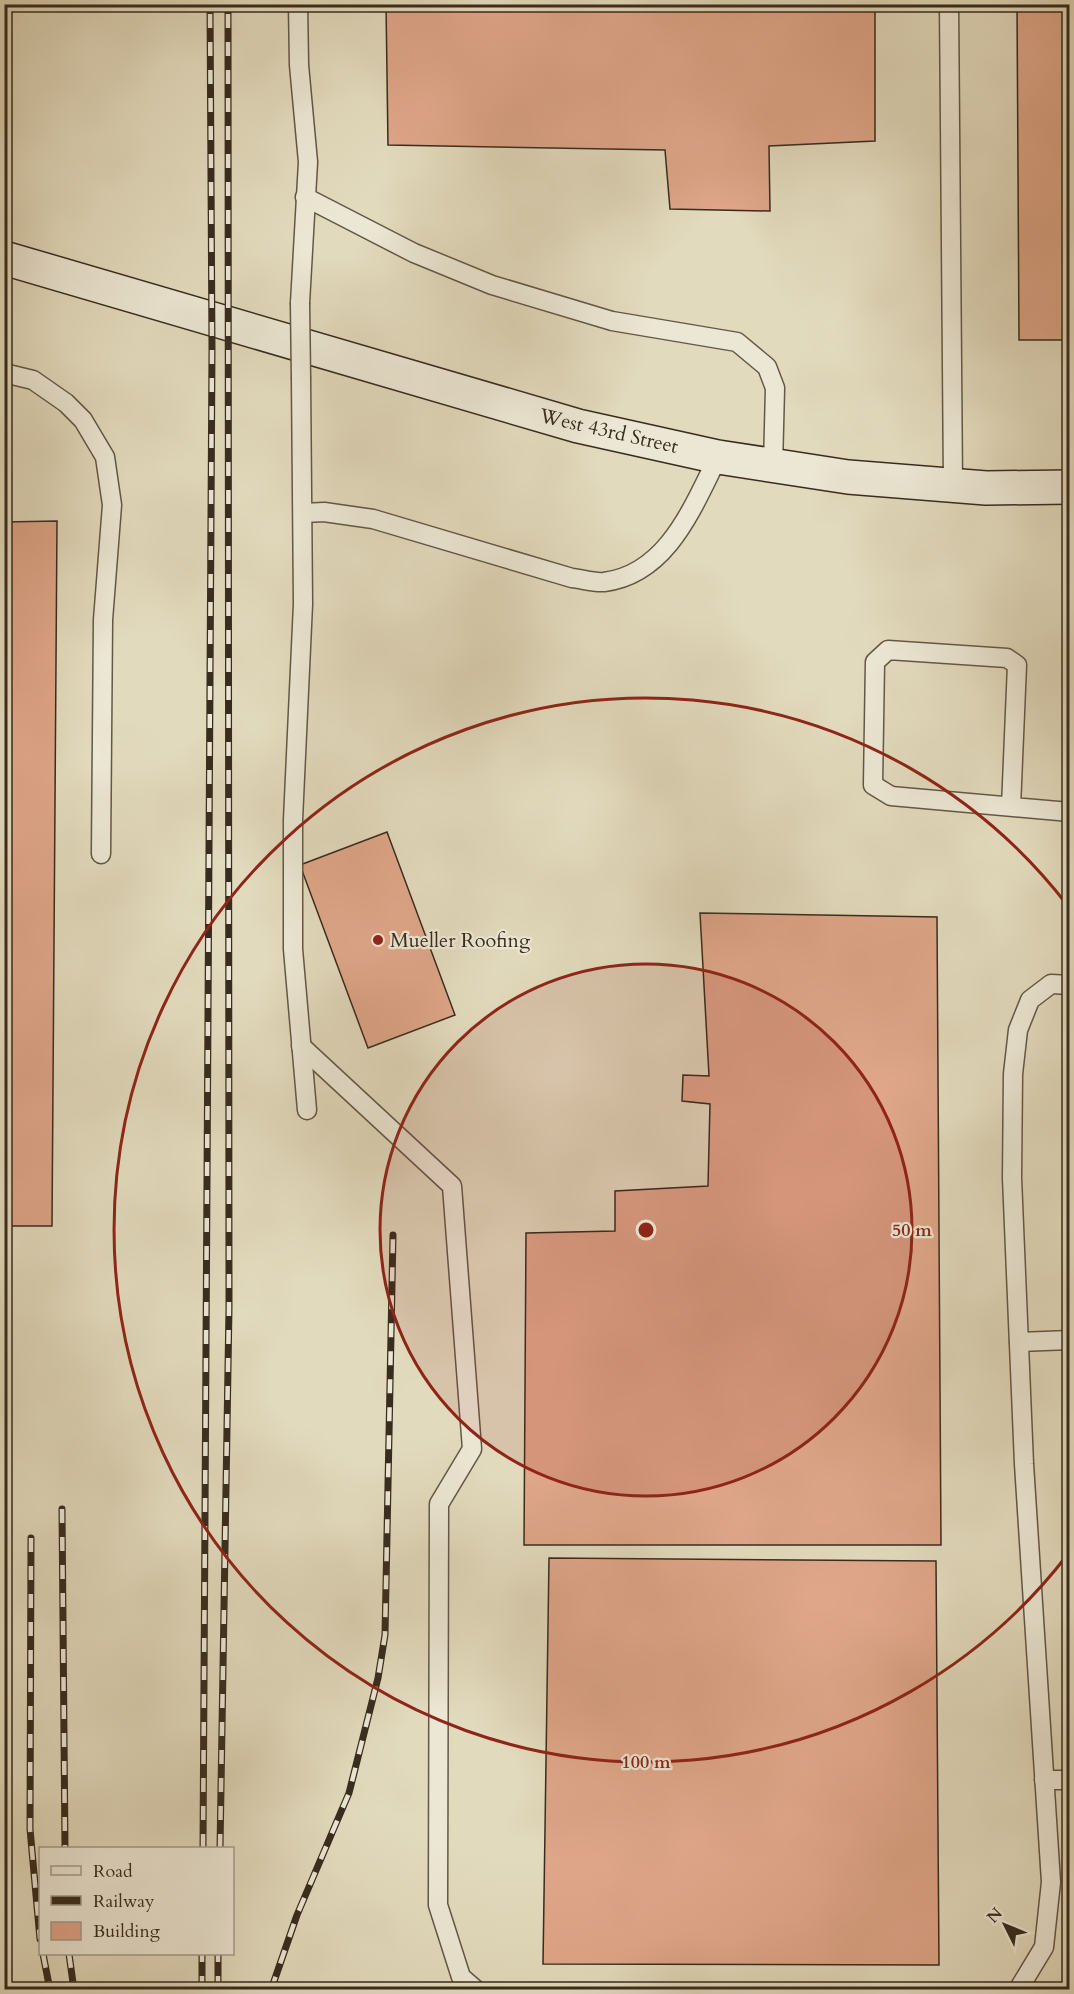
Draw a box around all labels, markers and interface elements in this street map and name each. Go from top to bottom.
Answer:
street label: West 43rd Street [536,402,682,460]
place label: Mueller Roofing [390,927,531,954]
marker: Mueller Roofing [371,933,385,947]
text: 50 m [892,1218,932,1243]
centre of rings [636,1220,656,1240]
text: 100 m [621,1750,671,1775]
legend [39,1847,234,1955]
text: Road [93,1859,133,1884]
text: Railway [93,1889,155,1914]
north arrow [975,1895,1035,1955]
text: N [982,1903,1008,1928]
text: Building [93,1919,161,1944]

